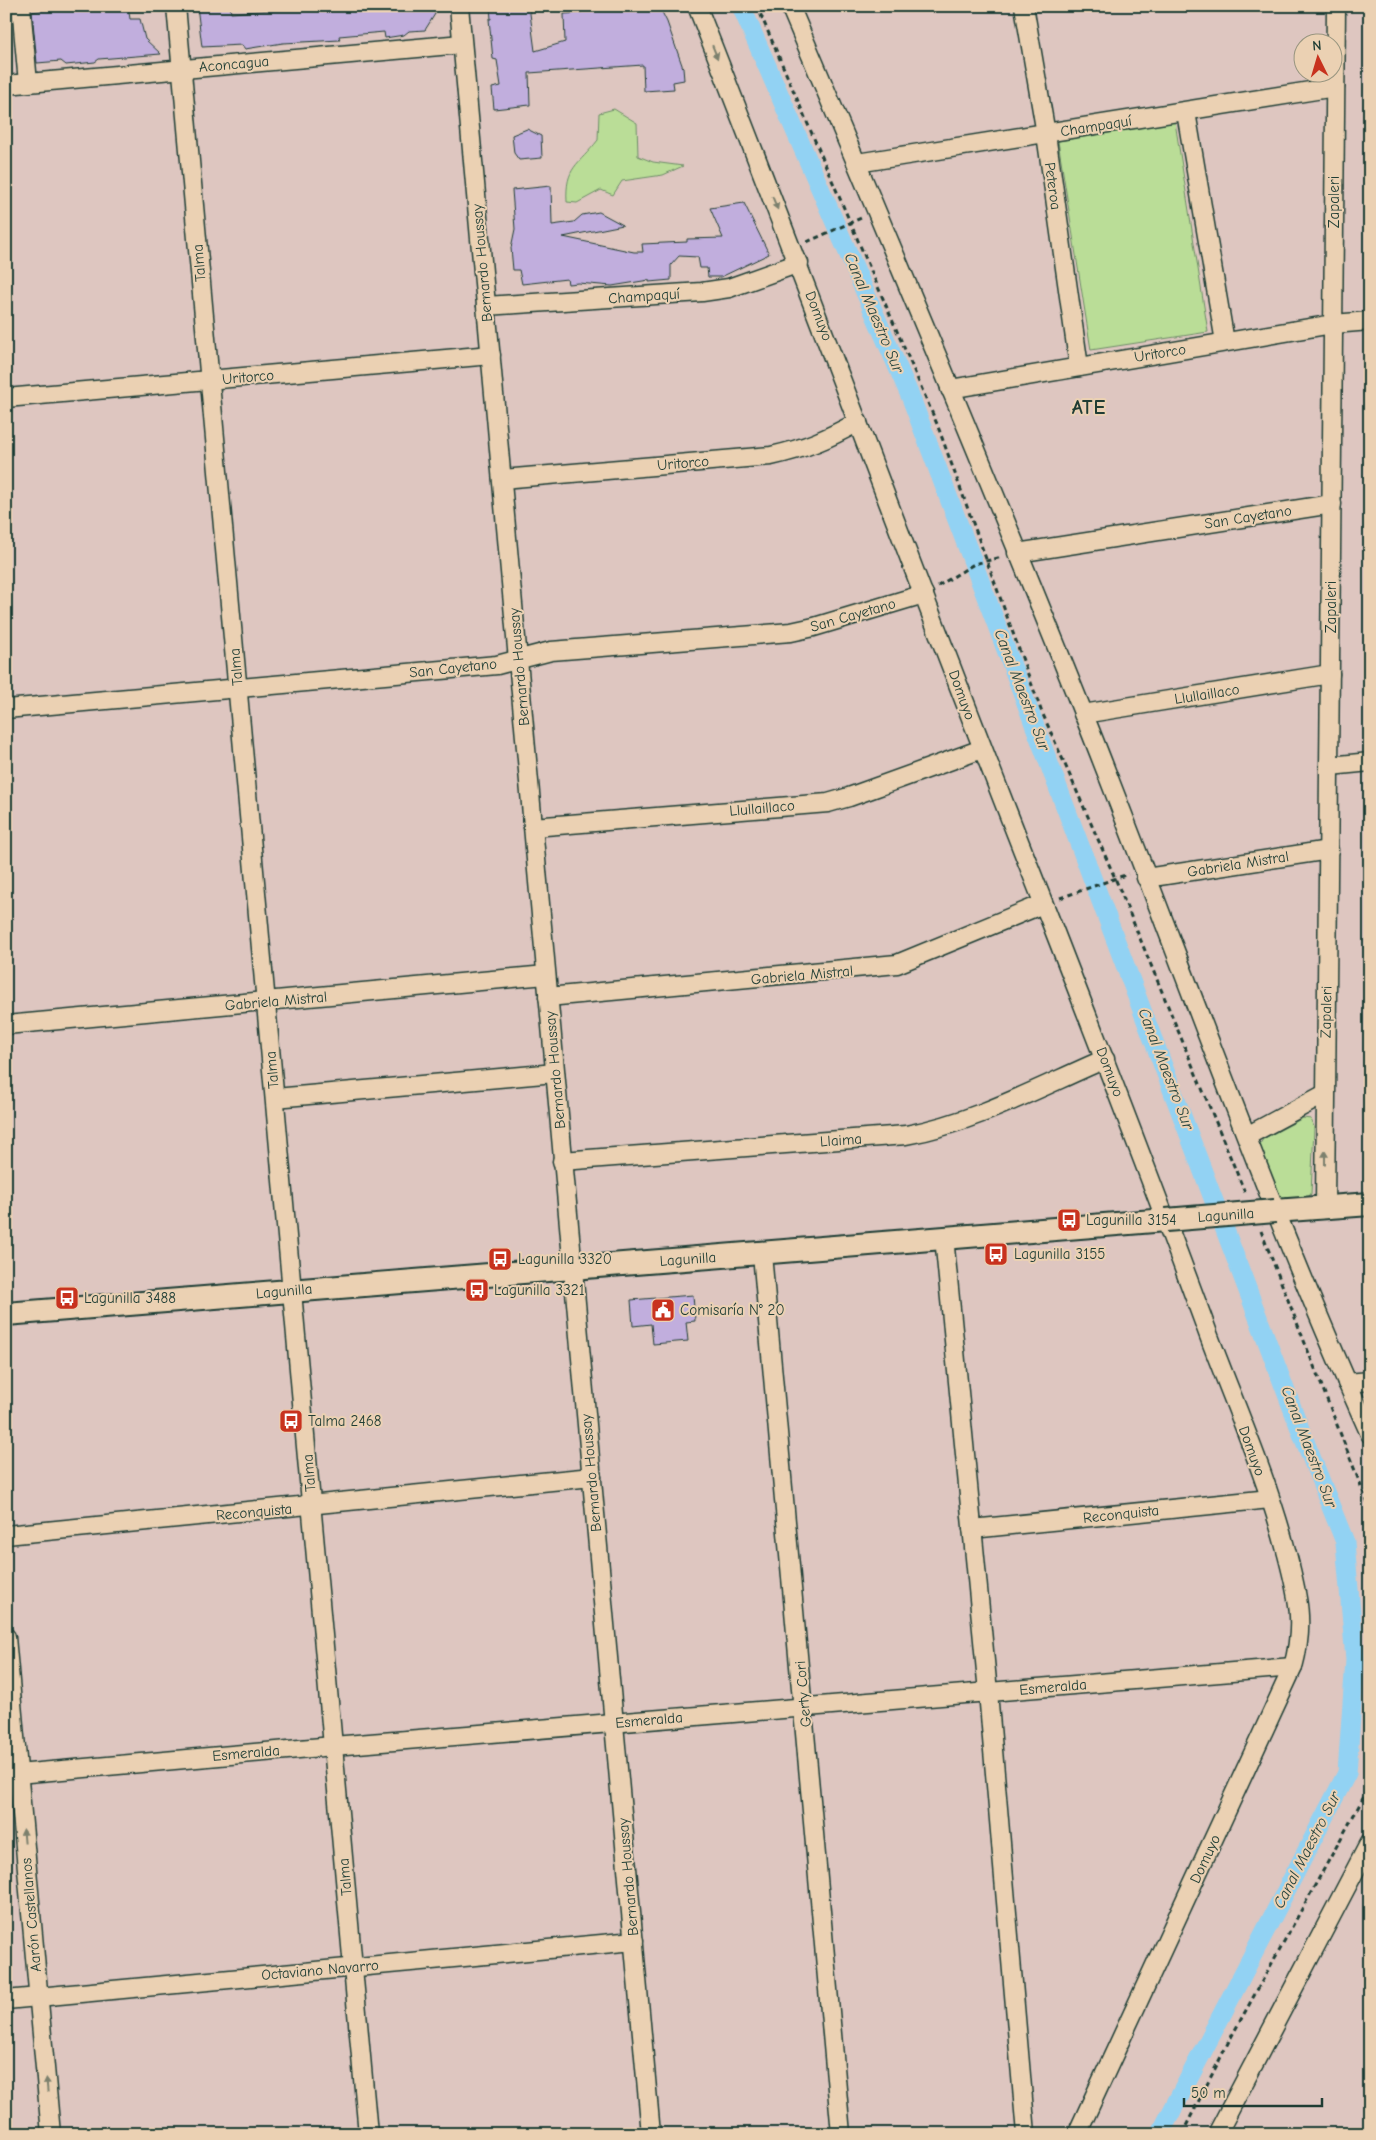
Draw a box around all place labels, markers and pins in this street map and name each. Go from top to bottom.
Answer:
bus stop icon: Lagunilla 3154 [1056,1207,1082,1233]
place label: Lagunilla 3154 [1086,1211,1177,1229]
bus stop icon: Lagunilla 3155 [983,1241,1009,1267]
place label: Lagunilla 3155 [1014,1245,1105,1263]
bus stop icon: Lagunilla 3320 [487,1246,513,1272]
place label: Lagunilla 3320 [518,1250,612,1268]
bus stop icon: Lagunilla 3321 [464,1277,490,1303]
place label: Lagunilla 3321 [494,1281,585,1299]
bus stop icon: Lagunilla 3488 [54,1285,80,1311]
place label: Lagunilla 3488 [84,1289,176,1307]
public building icon: Comisaría N° 20 [650,1297,676,1323]
place label: Comisaría N° 20 [680,1301,785,1319]
bus stop icon: Talma 2468 [278,1408,304,1434]
place label: Talma 2468 [308,1412,382,1430]

